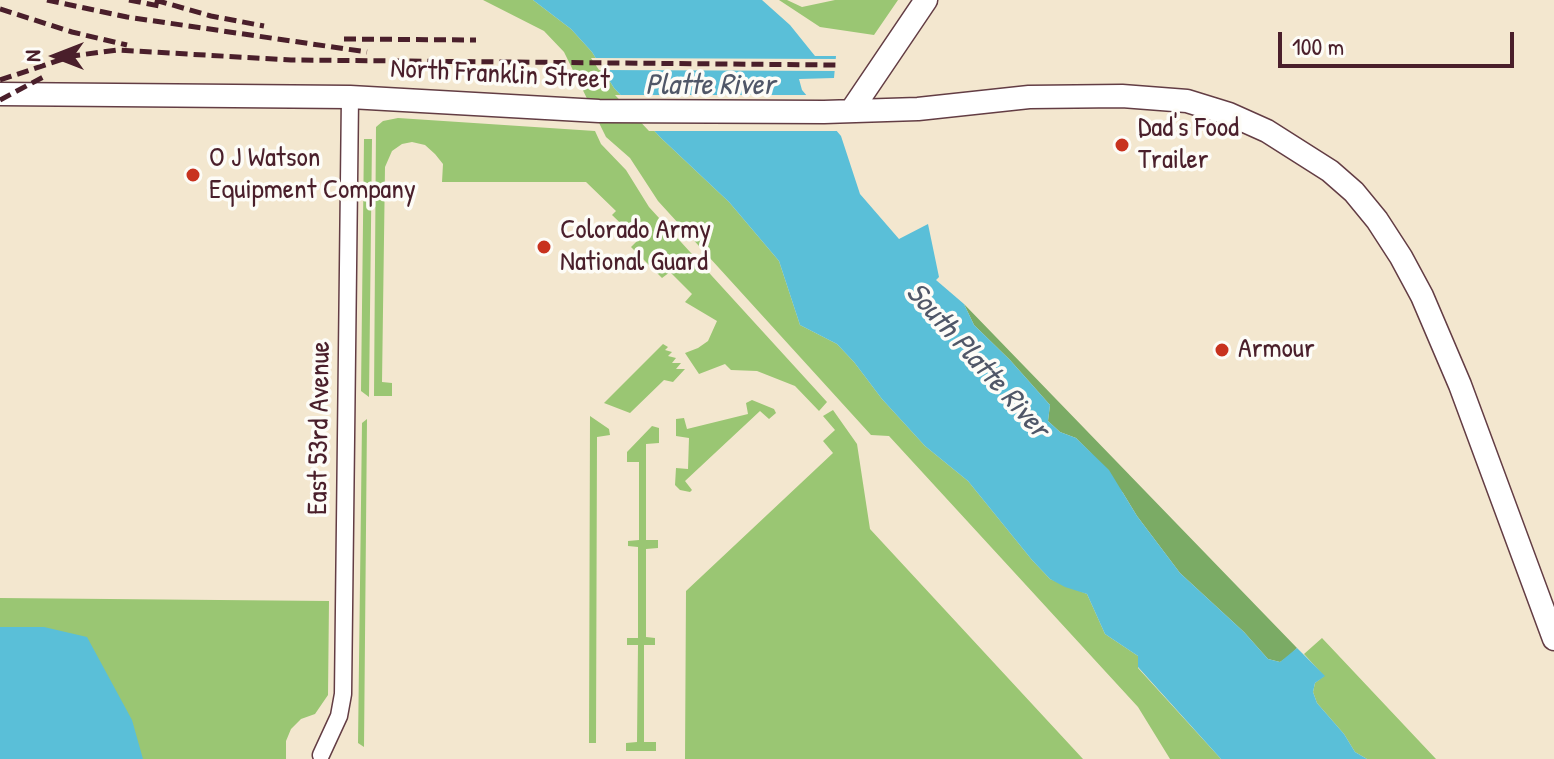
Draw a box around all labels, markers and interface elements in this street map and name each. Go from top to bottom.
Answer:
north arrow [16,16,96,96]
scale bar [1282,16,1518,66]
text: 100 m [1292,30,1344,62]
text: N [17,50,47,62]
street label: North Franklin Street [390,52,610,98]
water label: Platte River [645,68,775,104]
place label: Dad's Food Trailer [1138,112,1239,178]
marker: Dad's Food Trailer [1113,136,1131,154]
place label: O J Watson Equipment Company [209,142,416,208]
marker: O J Watson Equipment Company [184,166,202,184]
place label: Colorado Army National Guard [560,214,711,280]
marker: Colorado Army National Guard [535,238,553,256]
water label: South Platte River [898,276,1056,446]
place label: Armour [1238,333,1315,367]
street label: East 53rd Avenue [302,341,338,515]
marker: Armour [1213,341,1231,359]

